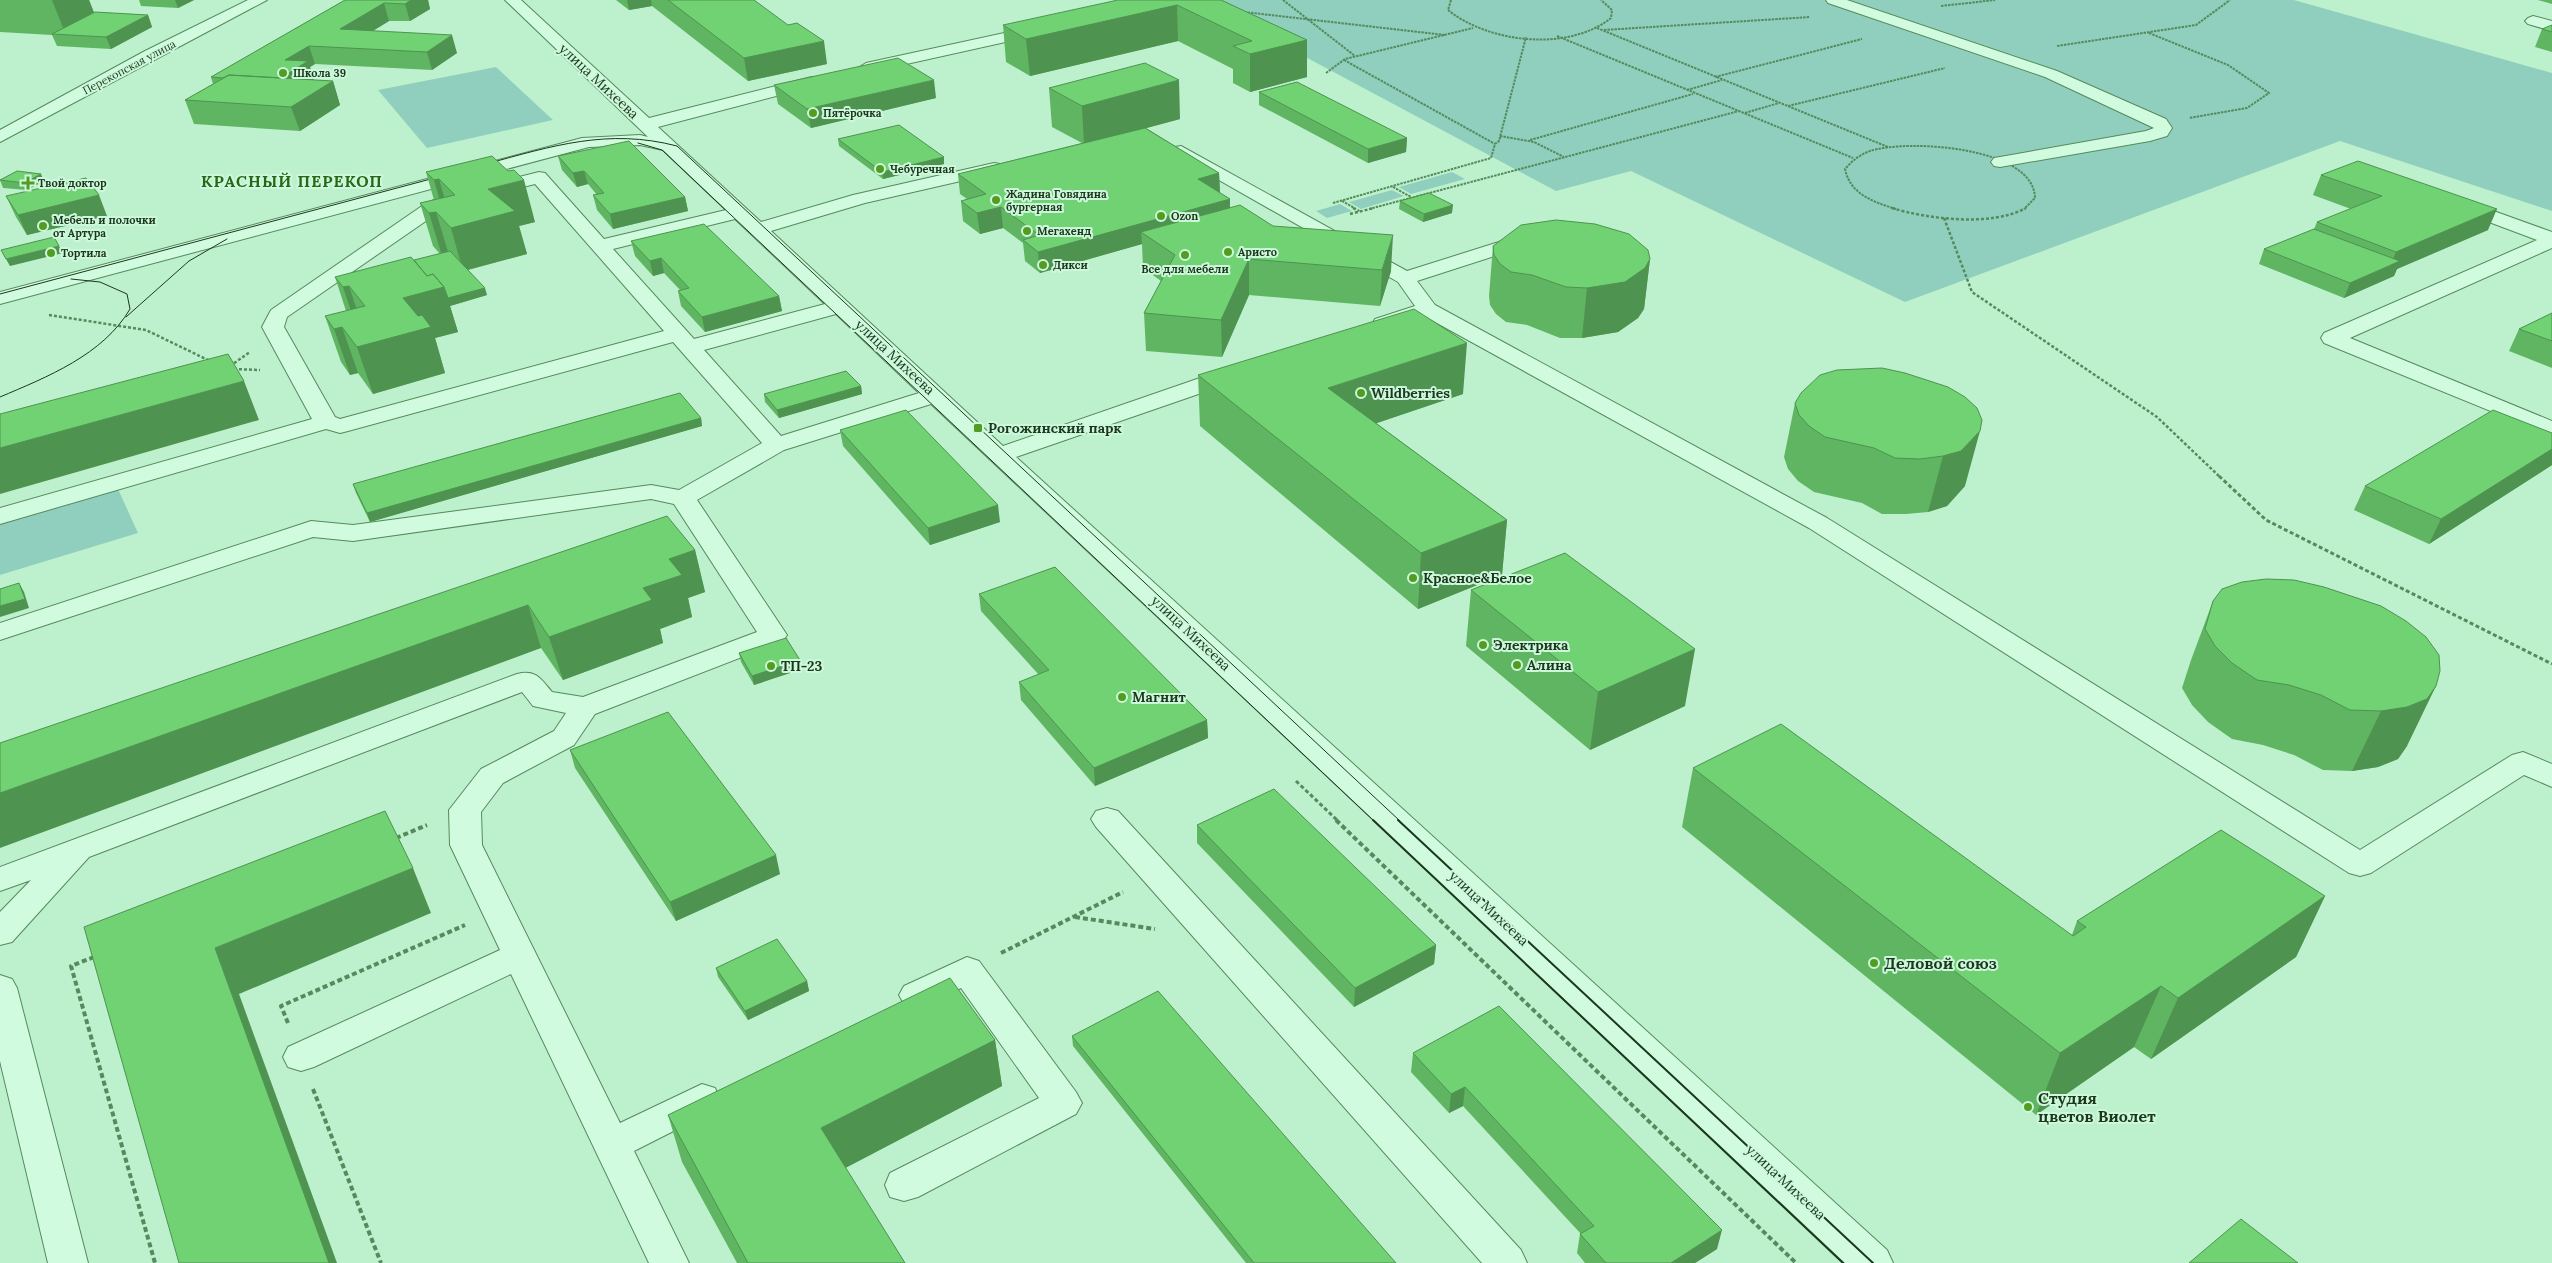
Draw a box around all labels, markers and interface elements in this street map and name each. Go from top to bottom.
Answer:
street label: Перекопская улица [80,36,178,98]
street label: улица Михеева [555,39,643,123]
place label: Школа 39 [293,66,346,80]
marker: Школа 39 [277,67,289,79]
place label: Пятёрочка [823,106,882,120]
marker: Пятёрочка [807,107,819,119]
place label: Чебуречная [890,162,955,176]
marker: Чебуречная [874,163,886,175]
district label: КРАСНЫЙ ПЕРЕКОП [201,171,383,191]
place label: Твой доктор [38,176,107,190]
marker: Твой доктор [22,177,34,189]
place label: Жадина Говядина бургерная [1006,187,1107,214]
marker: Жадина Говядина бургерная [990,194,1002,206]
place label: Ozon [1171,209,1198,223]
marker: Ozon [1155,210,1167,222]
place label: Мебель и полочки от Артура [53,213,156,240]
marker: Мебель и полочки от Артура [37,220,49,232]
place label: Мегахенд [1037,224,1092,238]
marker: Мегахенд [1021,225,1033,237]
place label: Аристо [1238,245,1277,259]
place label: Тортила [61,246,107,260]
marker: Аристо [1222,246,1234,258]
marker: Тортила [45,247,57,259]
marker: Все для мебели [1179,249,1191,261]
place label: Дикси [1053,258,1088,272]
marker: Дикси [1037,259,1049,271]
place label: Все для мебели [1141,262,1229,276]
street label: улица Михеева [851,315,939,399]
place label: Wildberries [1371,384,1450,402]
marker: Wildberries [1355,387,1367,399]
place label: Рогожинский парк [988,419,1122,437]
marker: Рогожинский парк [972,422,984,434]
place label: Красное&Белое [1423,569,1532,587]
marker: Красное&Белое [1407,572,1419,584]
street label: улица Михеева [1147,591,1235,675]
place label: Электрика [1493,636,1569,654]
marker: Электрика [1477,639,1489,651]
place label: Алина [1527,656,1572,674]
place label: ТП-23 [781,657,823,675]
marker: Алина [1511,659,1523,671]
marker: ТП-23 [765,660,777,672]
place label: Магнит [1132,688,1186,706]
marker: Магнит [1116,691,1128,703]
street label: улица Михеева [1445,866,1533,950]
place label: Деловой союз [1884,953,1997,973]
marker: Деловой союз [1868,957,1880,969]
place label: Студия цветов Виолет [2038,1088,2156,1126]
marker: Студия цветов Виолет [2022,1101,2034,1113]
street label: улица Михеева [1742,1140,1830,1224]

